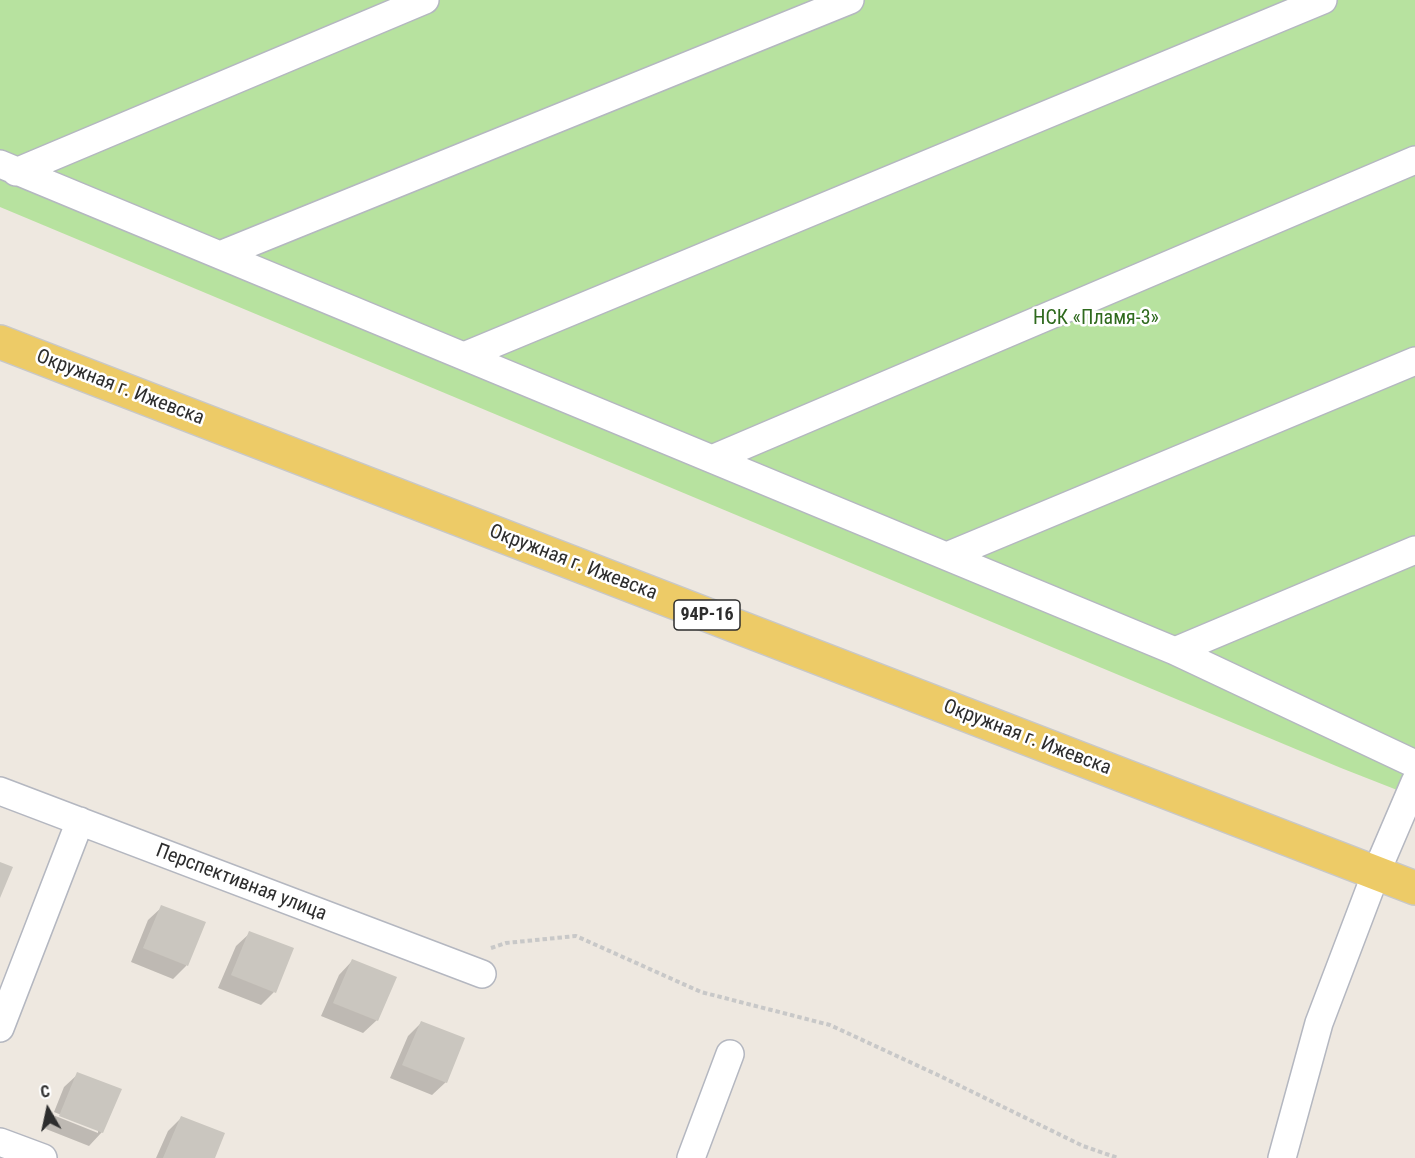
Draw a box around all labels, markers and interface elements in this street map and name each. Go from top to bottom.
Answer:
park label: НСК «Пламя-3» [1033,307,1159,331]
street label: Окружная г. Ижевска [33,345,207,431]
street label: Окружная г. Ижевска [486,520,660,606]
road number: 94Р-16 [674,600,740,630]
street label: Окружная г. Ижевска [940,695,1114,781]
street label: Перспективная улица [152,839,330,927]
north arrow [18,1080,78,1140]
text: С [39,1082,51,1102]

